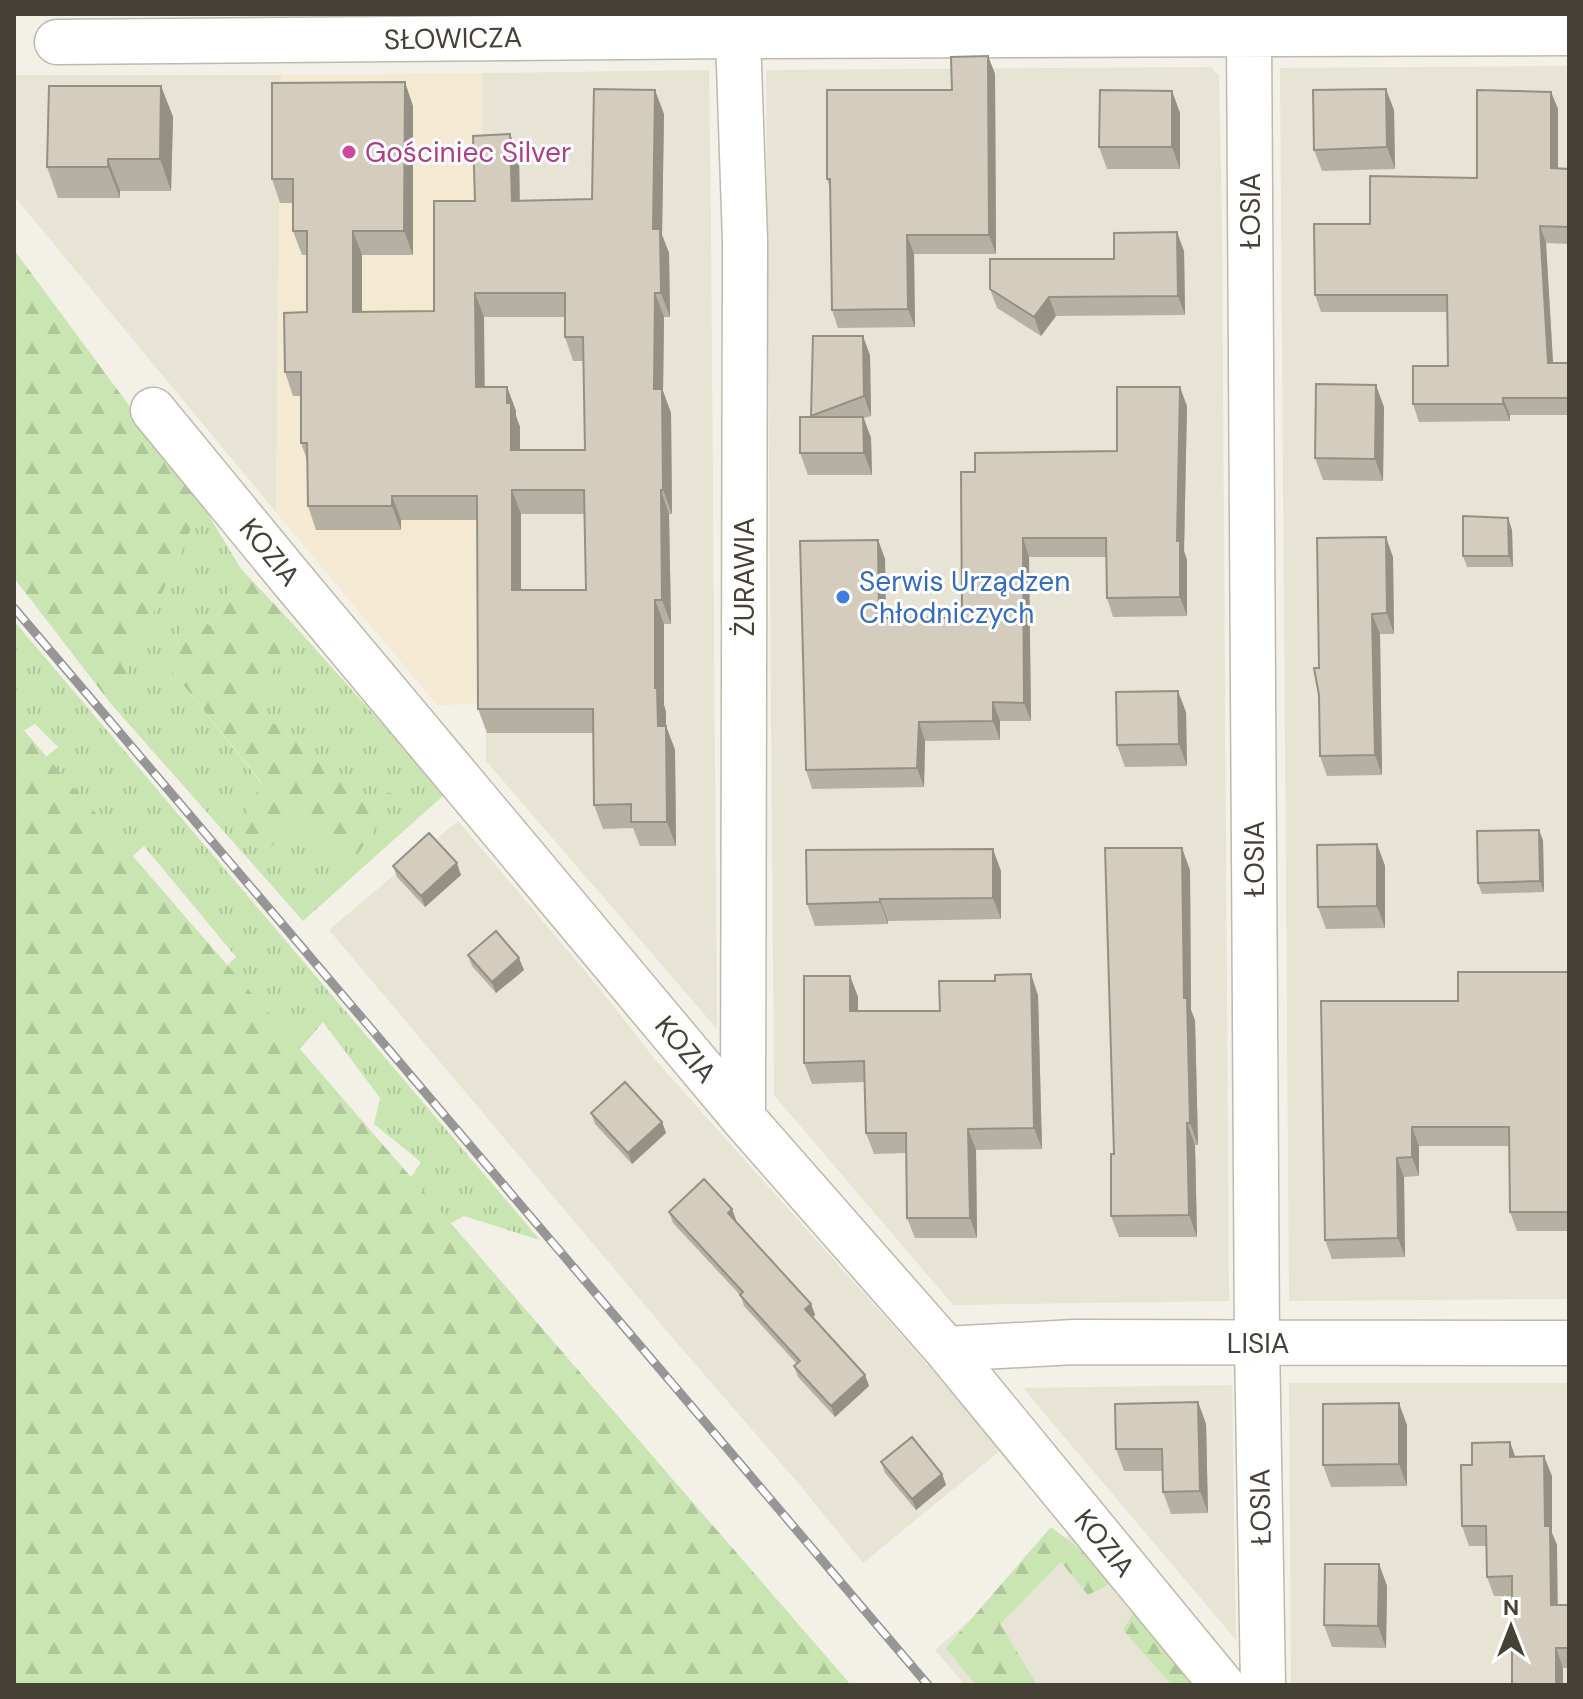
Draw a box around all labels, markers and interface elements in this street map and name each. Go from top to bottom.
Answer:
street label: SŁOWICZA [384,19,523,58]
place label: Gościniec Silver [365,134,571,171]
marker: Gościniec Silver [340,143,358,161]
street label: ŁOSIA [1232,173,1269,249]
street label: KOZIA [231,511,308,594]
street label: ŻURAWIA [726,517,763,637]
place label: Serwis Urządzen Chłodniczych [859,563,1070,632]
marker: Serwis Urządzen Chłodniczych [834,588,852,606]
street label: ŁOSIA [1236,821,1273,897]
street label: KOZIA [647,1008,725,1091]
street label: LISIA [1227,1325,1289,1362]
street label: ŁOSIA [1241,1468,1280,1546]
street label: KOZIA [1066,1502,1143,1585]
north arrow [1471,1587,1551,1667]
text: N [1503,1593,1519,1622]

